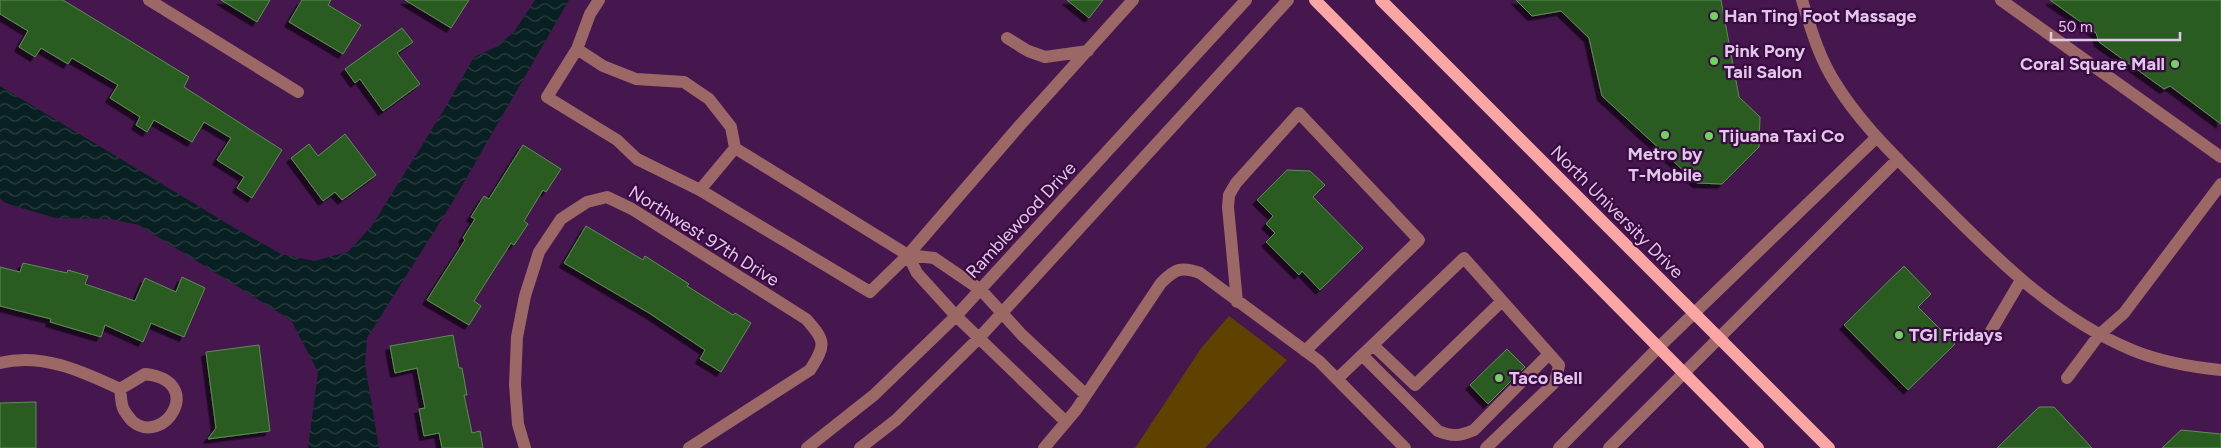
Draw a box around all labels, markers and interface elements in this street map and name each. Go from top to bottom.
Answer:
place label: Han Ting Foot Massage [1724,5,1917,27]
marker: Han Ting Foot Massage [1708,10,1720,22]
scale bar [2051,10,2180,42]
text: 50 m [2058,18,2093,36]
place label: Pink Pony Tail Salon [1724,40,1806,83]
place label: Coral Square Mall [2020,53,2165,75]
marker: Pink Pony Tail Salon [1708,55,1720,67]
marker: Coral Square Mall [2169,58,2181,70]
place label: Tijuana Taxi Co [1719,125,1844,147]
marker: Metro by T-Mobile [1659,129,1671,141]
marker: Tijuana Taxi Co [1703,130,1715,142]
street label: North University Drive [1546,141,1688,283]
place label: Metro by T-Mobile [1628,143,1703,186]
street label: Ramblewood Drive [961,157,1081,283]
street label: Northwest 97th Drive [625,181,783,291]
place label: TGI Fridays [1909,324,2003,346]
marker: TGI Fridays [1893,329,1905,341]
place label: Taco Bell [1509,367,1582,389]
marker: Taco Bell [1493,372,1505,384]

